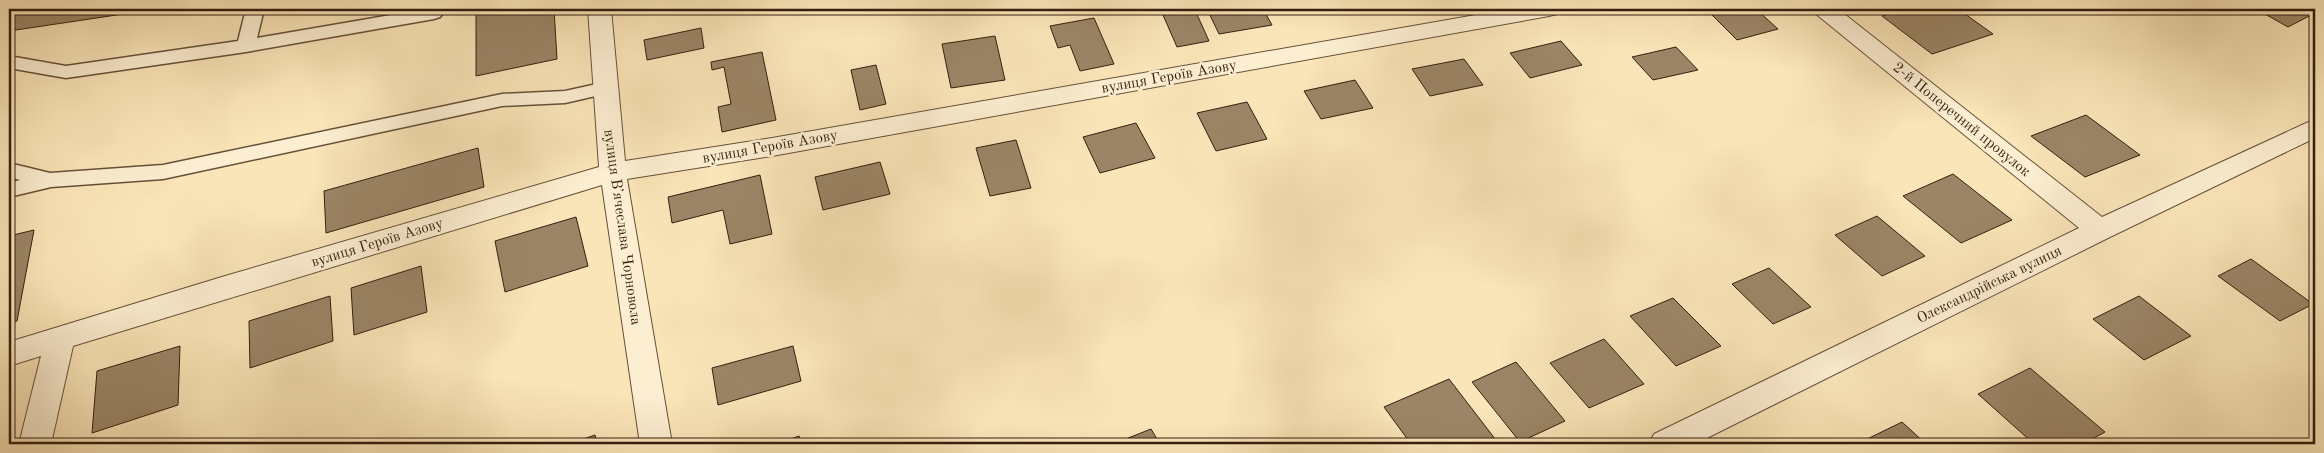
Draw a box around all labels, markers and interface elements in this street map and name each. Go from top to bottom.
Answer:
street label: вулиця Героїв Азову [1100,58,1238,97]
street label: 2-й Поперечний провулок [1890,60,2033,180]
street label: вулиця Вʼячеслава Чорновола [600,128,643,327]
street label: вулиця Героїв Азову [701,128,839,167]
street label: вулиця Героїв Азову [310,216,445,271]
street label: Олександрійська вулиця [1915,244,2065,327]

